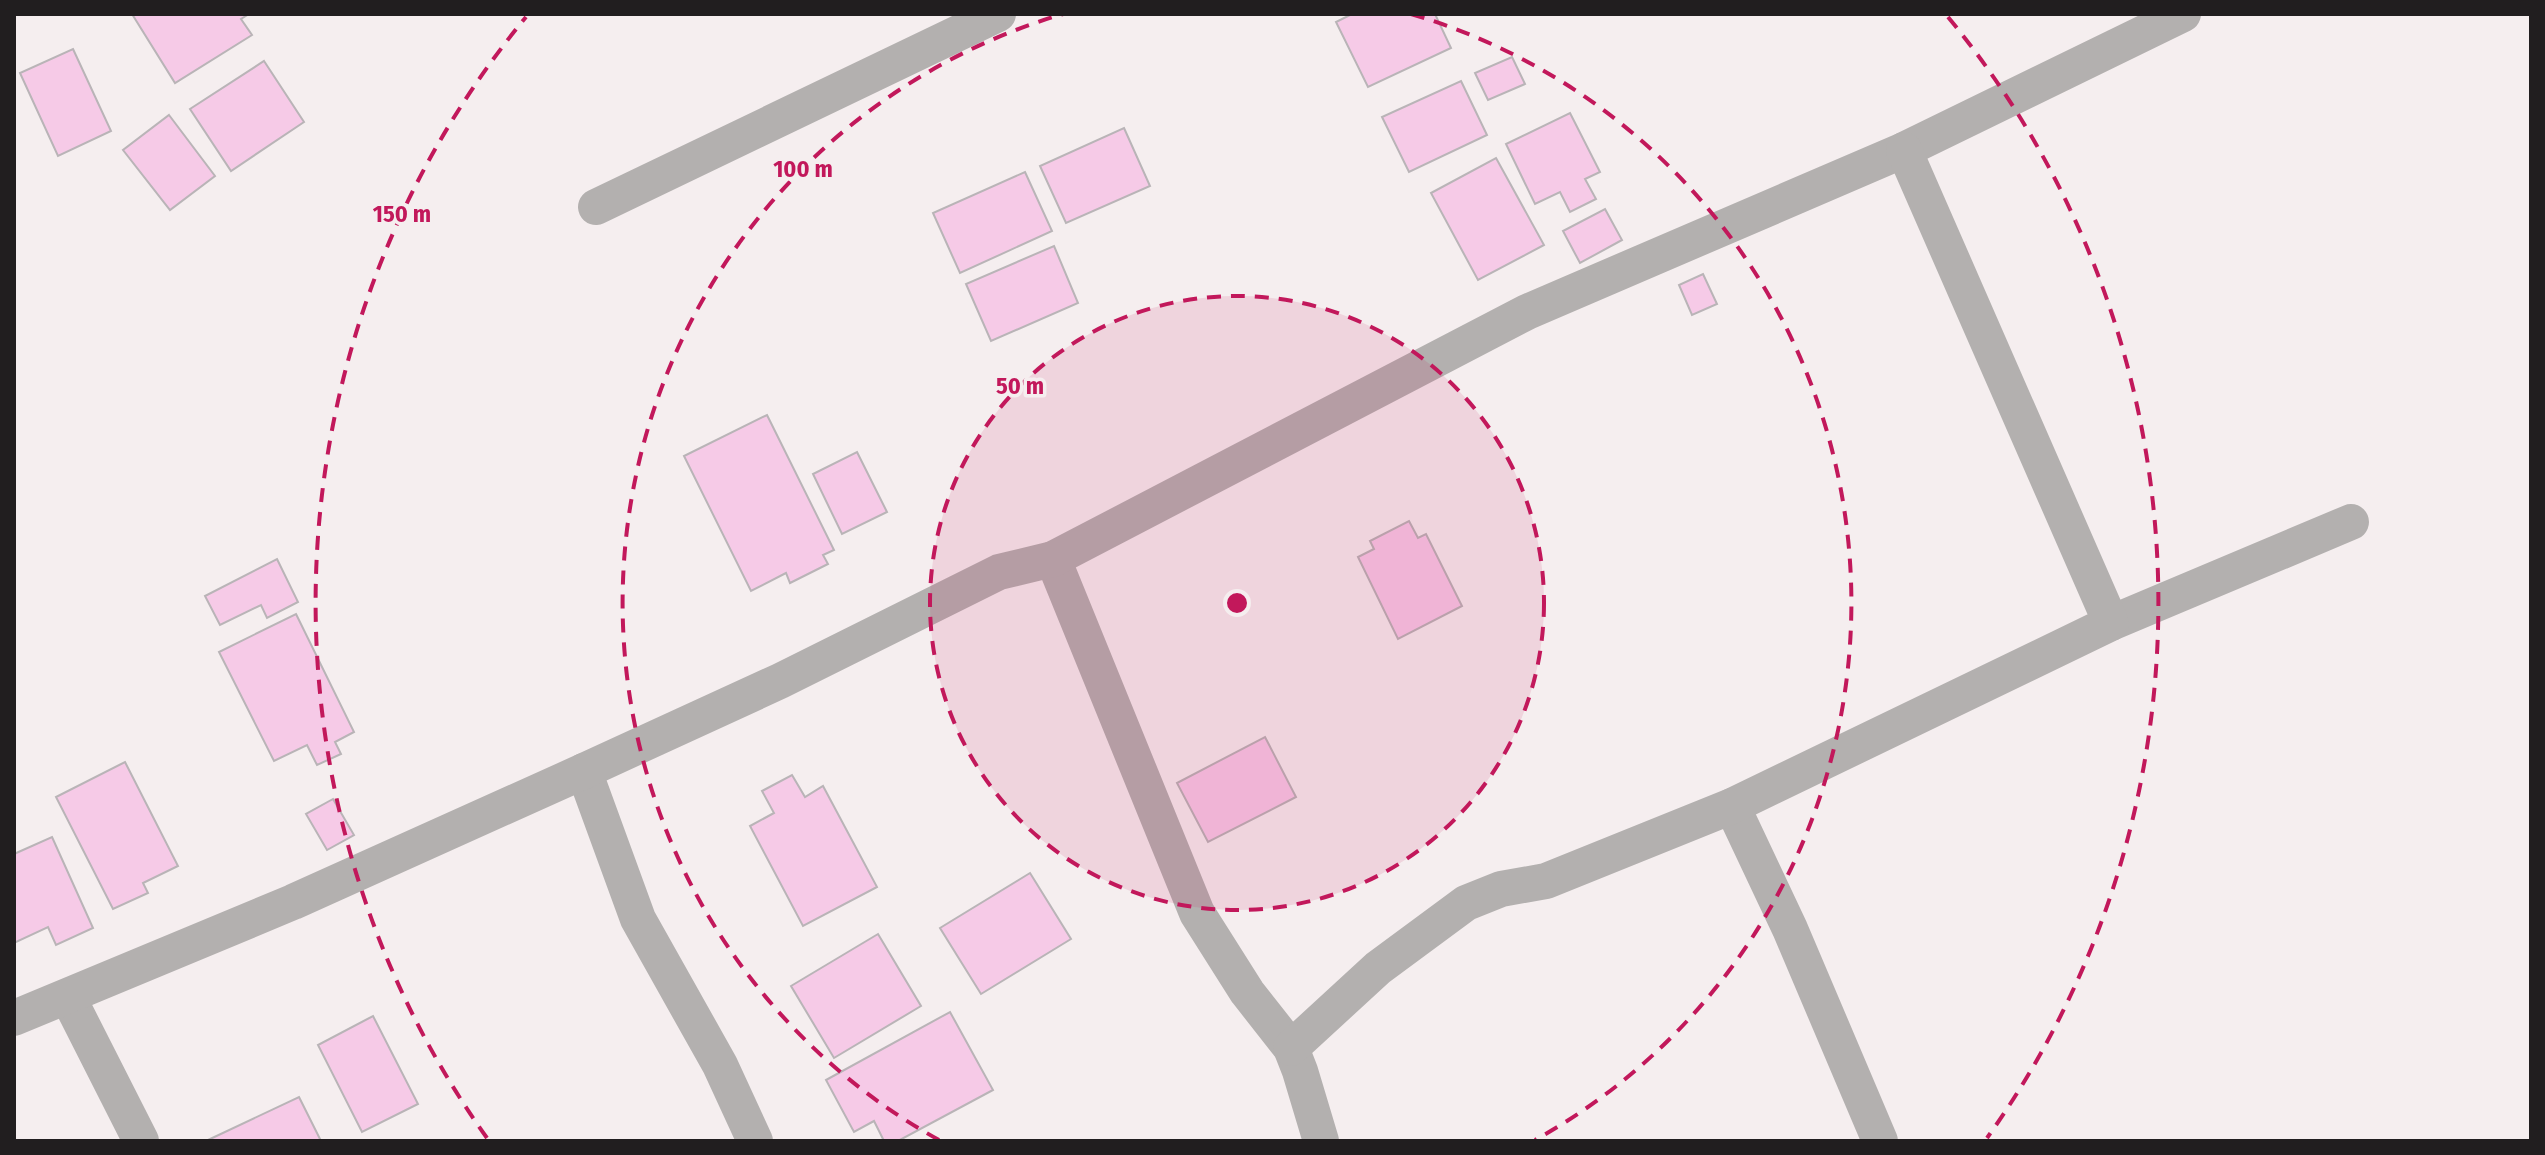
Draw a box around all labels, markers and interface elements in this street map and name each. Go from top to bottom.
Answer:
text: 100 m [773,155,833,183]
text: 150 m [373,200,431,228]
text: 50 m [996,372,1044,400]
centre of rings [1223,589,1251,617]

